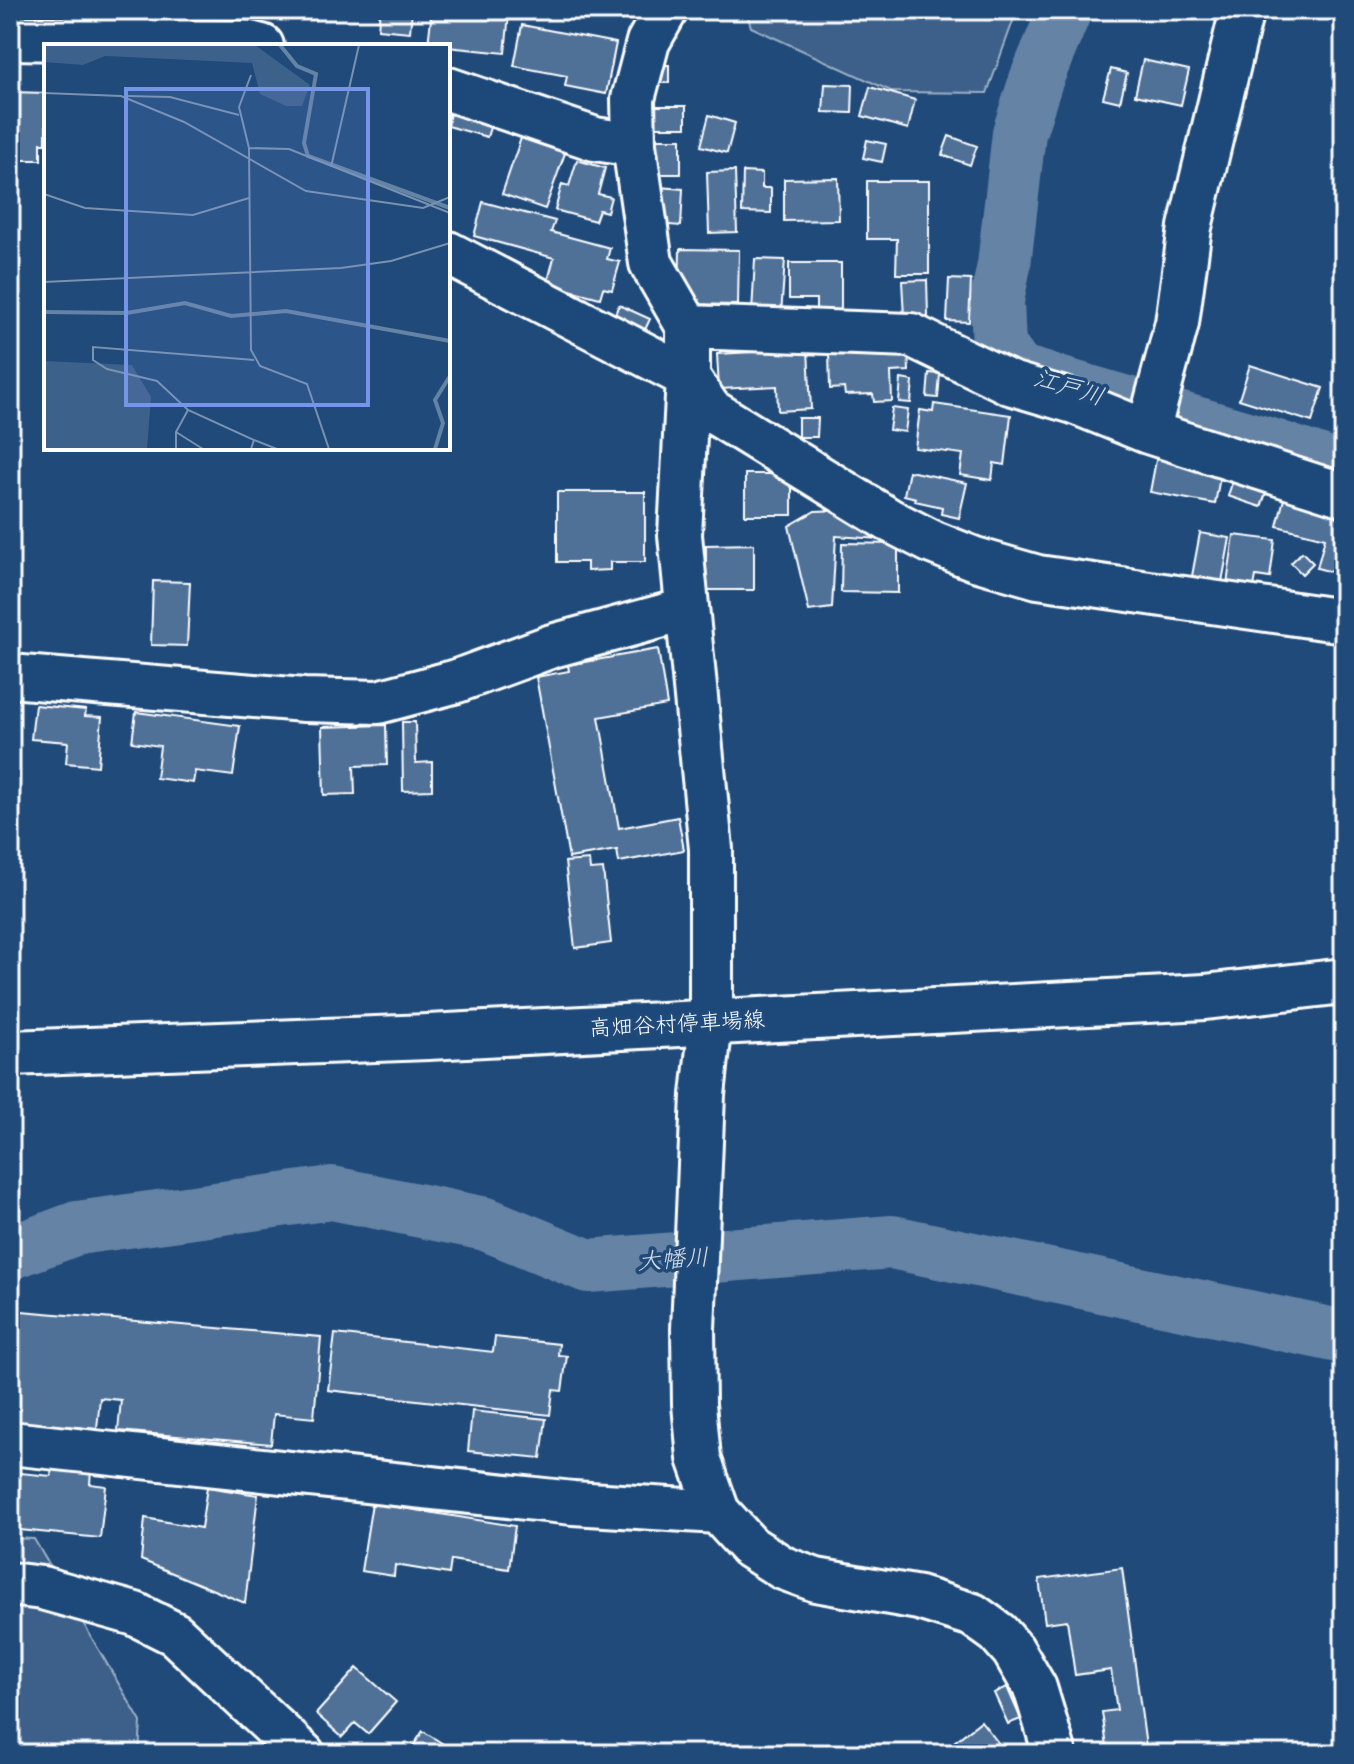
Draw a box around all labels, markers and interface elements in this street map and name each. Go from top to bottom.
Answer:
inset map [44,44,450,450]
water label: 江戸川 [1030,363,1108,412]
street label: 高畑谷村停車場線 [588,1006,766,1043]
water label: 大幡川 [636,1243,710,1276]

